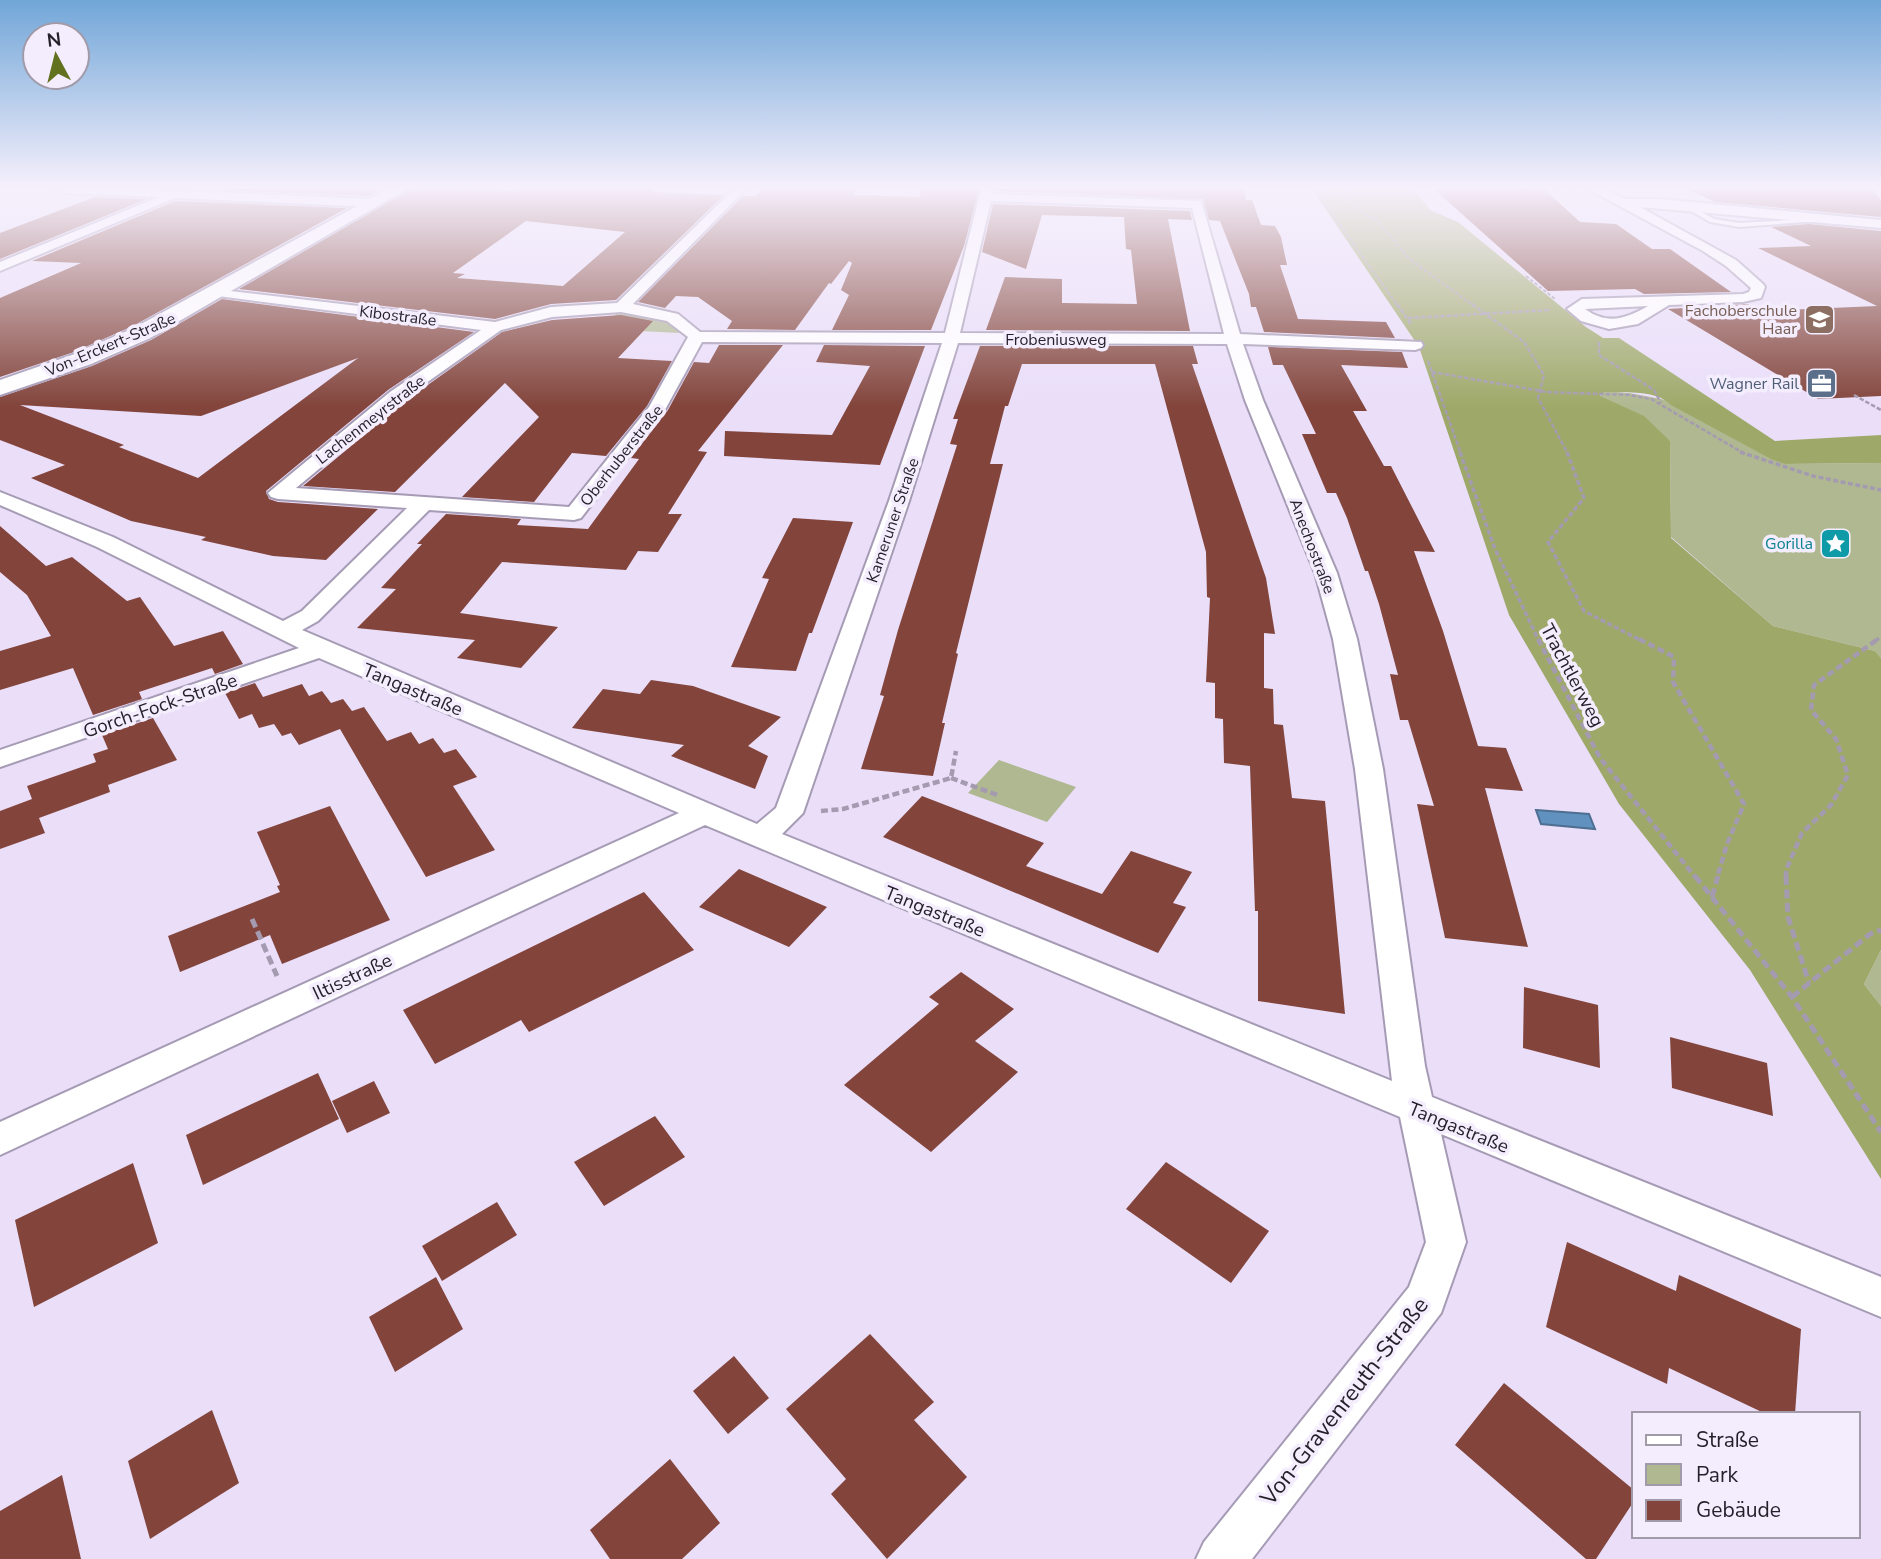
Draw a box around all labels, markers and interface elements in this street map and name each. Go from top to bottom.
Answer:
north arrow [21,21,91,91]
text: N [45,26,63,54]
street label: Kibostraße [358,300,438,332]
place label: Fachoberschule Haar [1685,300,1797,340]
school or university icon: Fachoberschule Haar [1803,302,1837,336]
street label: Von-Erckert-Straße [41,308,179,383]
street label: Frobeniusweg [1005,329,1107,351]
office icon: Wagner Rail [1805,366,1839,400]
street label: Lachenmeyrstraße [311,370,430,469]
place label: Wagner Rail [1709,373,1799,395]
street label: Oberhuberstraße [575,400,668,511]
street label: Kameruner Straße [861,455,925,586]
street label: Anechostraße [1284,496,1340,597]
place icon: Gorilla [1819,526,1853,560]
place label: Gorilla [1765,533,1813,555]
street label: Trachtlerweg [1534,619,1610,732]
street label: Tangastraße [359,657,467,723]
street label: Gorch-Fock-Straße [80,667,241,745]
street label: Tangastraße [880,880,989,944]
street label: Iltisstraße [309,947,396,1007]
street label: Tangastraße [1404,1096,1513,1160]
street label: Von-Gravenreuth-Straße [1253,1291,1436,1513]
legend [1632,1412,1860,1538]
text: Straße [1696,1426,1759,1454]
text: Park [1696,1461,1738,1489]
text: Gebäude [1696,1496,1781,1524]

